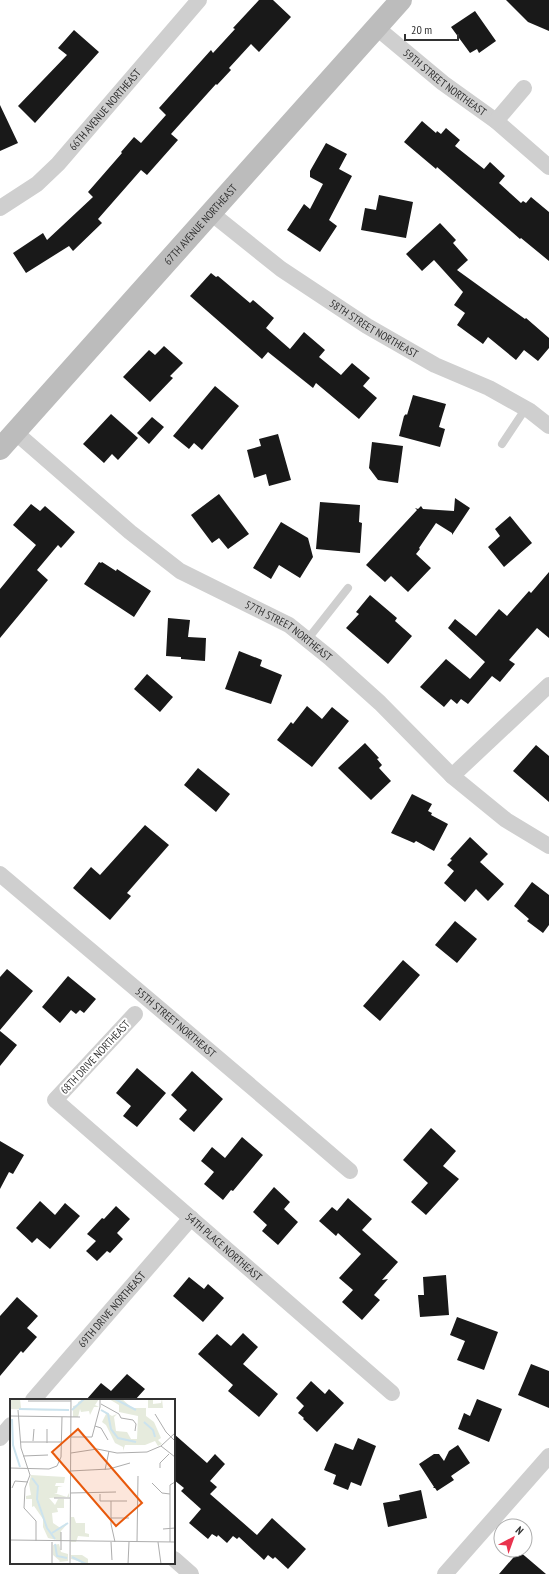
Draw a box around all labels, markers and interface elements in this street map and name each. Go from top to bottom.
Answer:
scale bar [405,16,458,42]
text: 20 m [411,22,432,37]
street label: 59TH STREET NORTHEAST [400,46,489,119]
street label: 66TH AVENUE NORTHEAST [66,66,144,153]
street label: 67TH AVENUE NORTHEAST [161,181,240,268]
street label: 58TH STREET NORTHEAST [327,296,421,361]
street label: 57TH STREET NORTHEAST [243,597,335,664]
street label: 55TH STREET NORTHEAST [132,984,219,1061]
street label: 68TH DRIVE NORTHEAST [57,1017,133,1097]
street label: 54TH PLACE NORTHEAST [183,1210,265,1284]
street label: 69TH DRIVE NORTHEAST [75,1268,148,1350]
inset map [10,1399,175,1564]
north arrow [493,1518,533,1558]
text: N [513,1523,526,1538]

